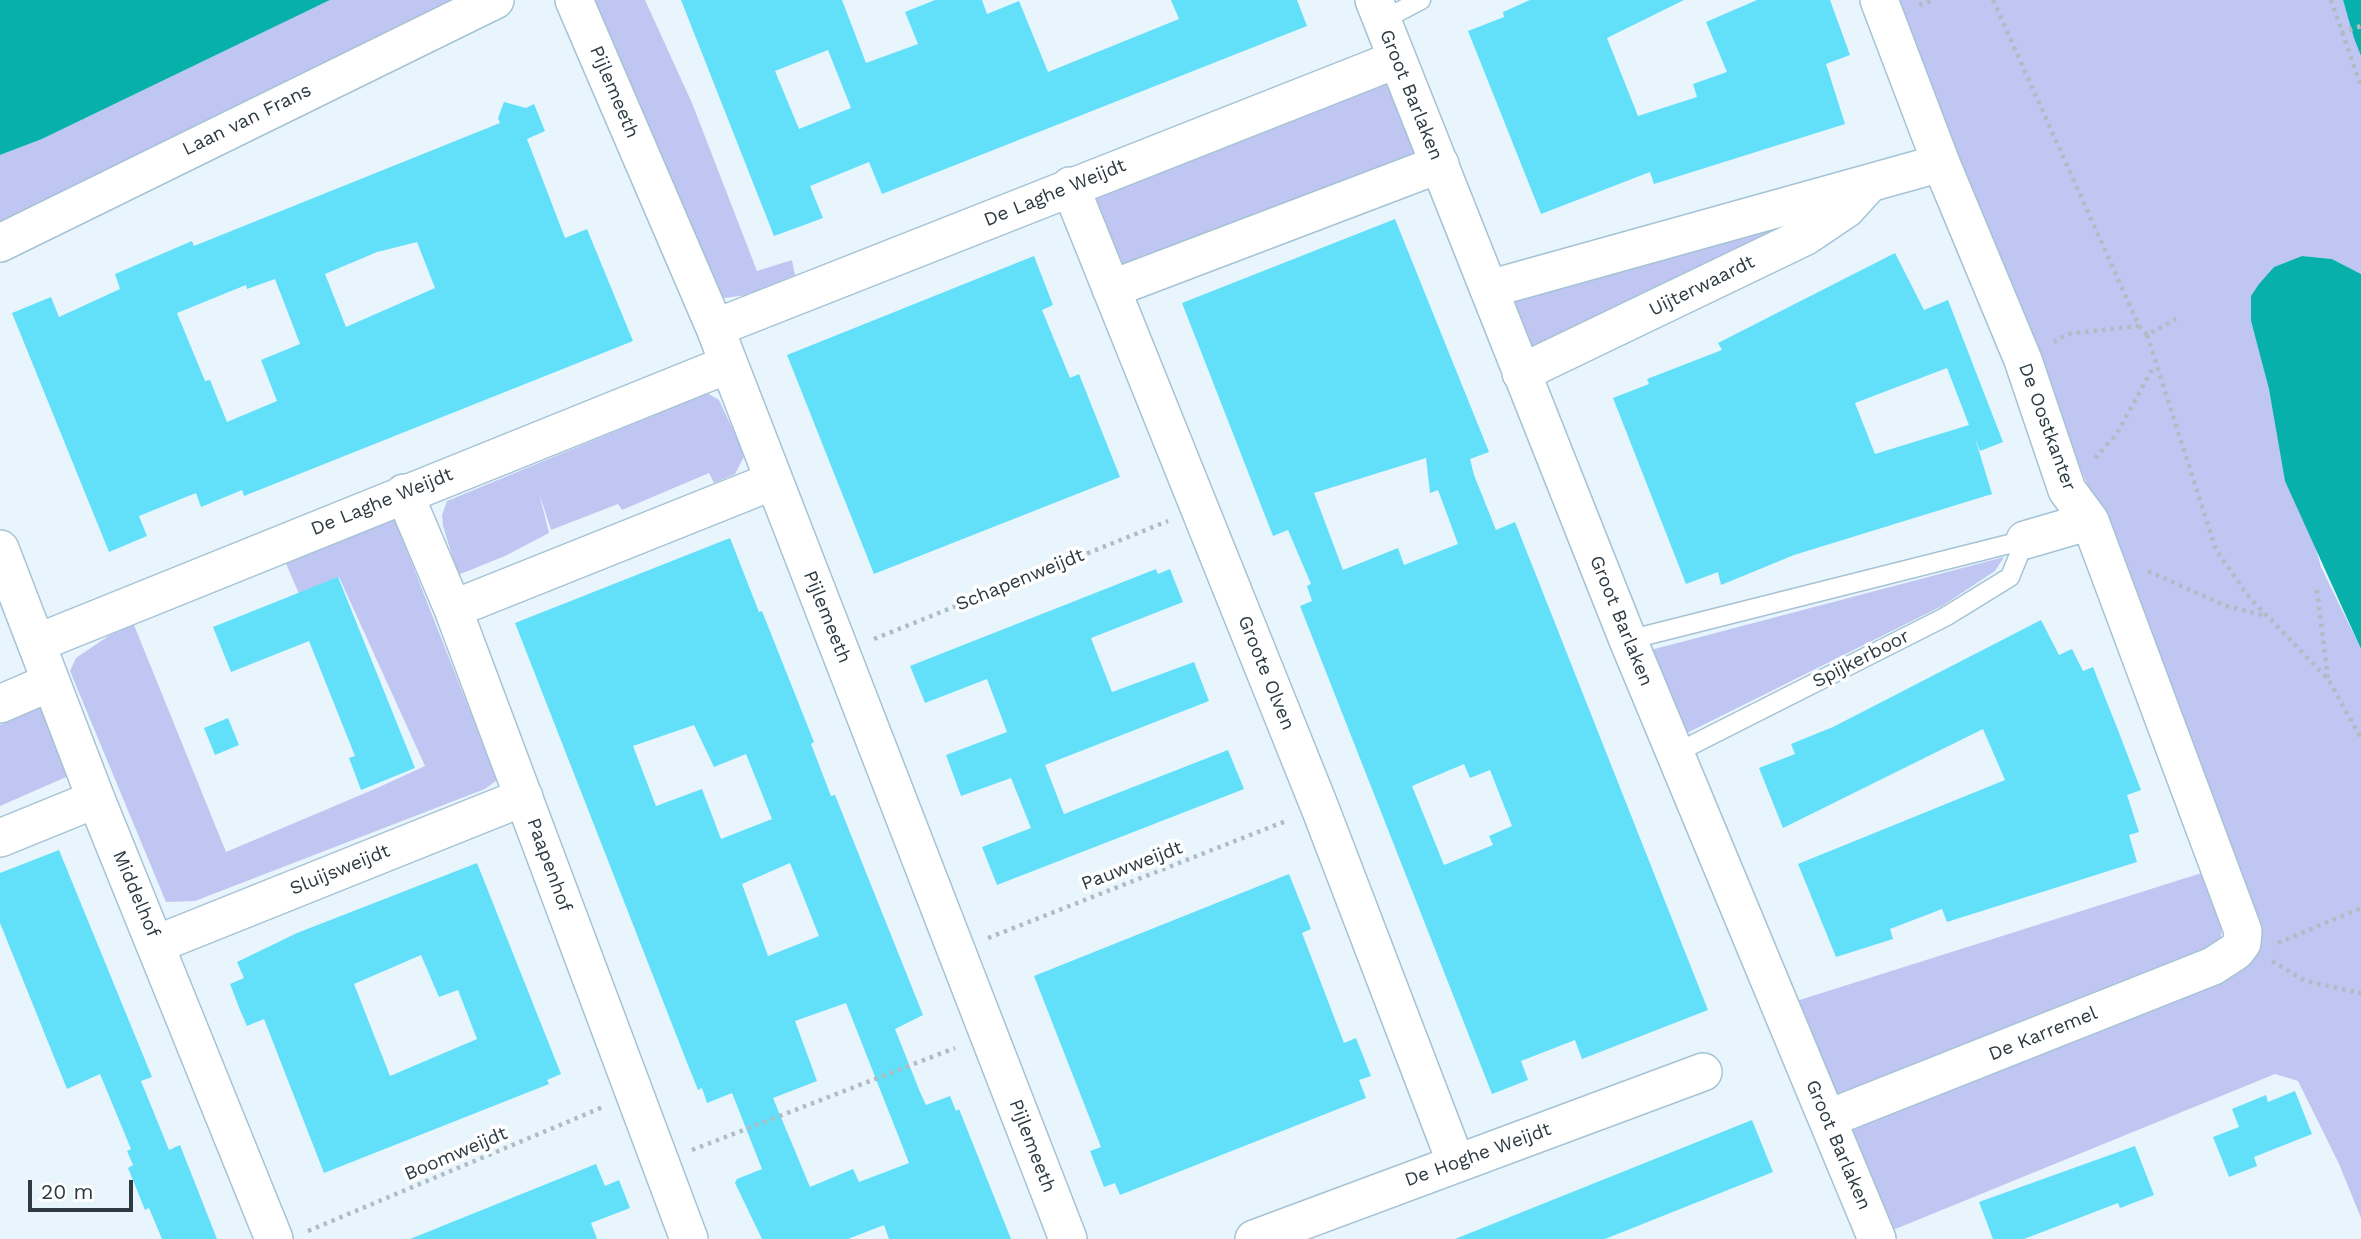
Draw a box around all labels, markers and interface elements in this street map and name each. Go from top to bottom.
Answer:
street label: Groot Barlaken [1374,26,1448,164]
street label: Pijlemeeth [584,42,644,142]
street label: Laan van Frans [179,79,315,161]
street label: De Laghe Weijdt [981,154,1129,232]
street label: Uijterwaardt [1645,251,1759,321]
street label: De Oostkanter [2013,360,2081,494]
street label: De Laghe Weijdt [308,463,456,541]
street label: Schapenweijdt [953,544,1087,616]
street label: Groot Barlaken [1584,552,1658,690]
street label: Pijlemeeth [798,567,856,667]
street label: Groote Olven [1233,612,1299,734]
street label: Spijkerboor [1809,625,1913,693]
street label: Paapenhof [521,815,577,915]
street label: Pauwweijdt [1078,836,1186,896]
street label: Sluijsweijdt [287,840,393,900]
street label: Middelhof [107,847,165,941]
street label: De Karremel [1985,1002,2101,1066]
street label: Groot Barlaken [1800,1077,1876,1213]
street label: Pijlemeeth [1004,1096,1060,1196]
street label: De Hoghe Weijdt [1402,1118,1554,1192]
street label: Boomweijdt [401,1122,511,1186]
scale bar [32,1166,136,1210]
text: 20 m [41,1179,93,1204]

